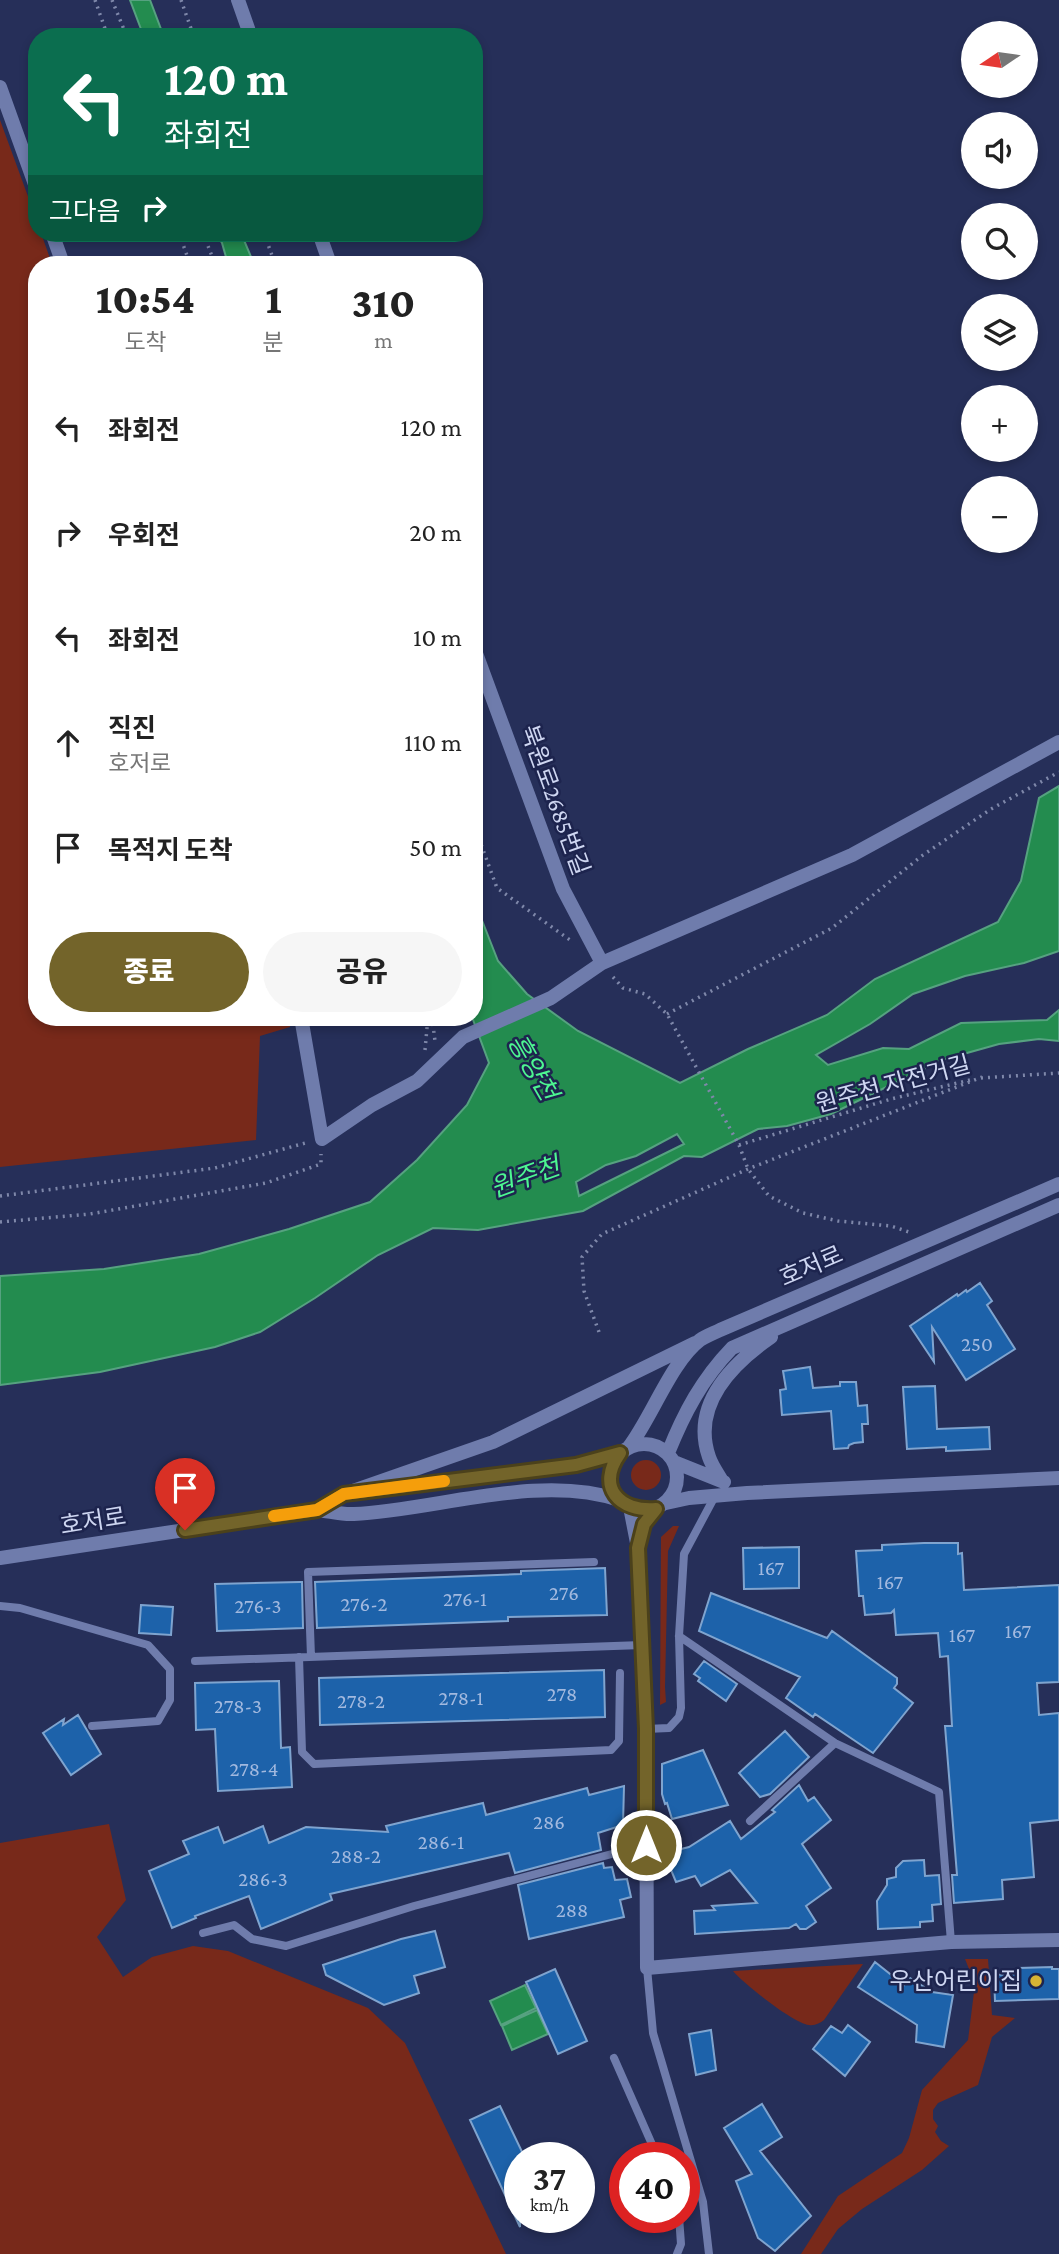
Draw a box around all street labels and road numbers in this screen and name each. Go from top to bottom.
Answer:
street label: 북원로2685번길 [516,721,595,879]
street label: 원주천 자전거길 [813,1050,973,1117]
street label: 호저로 [775,1240,847,1291]
street label: 호저로 [58,1502,128,1539]

